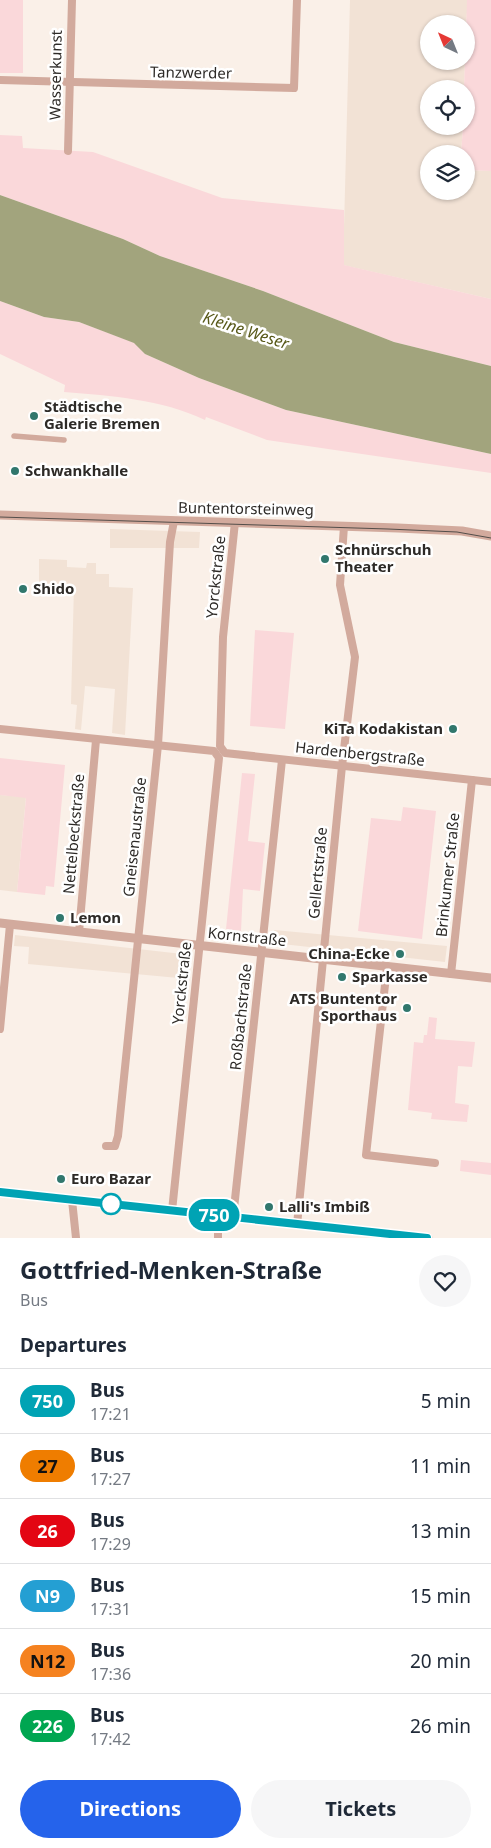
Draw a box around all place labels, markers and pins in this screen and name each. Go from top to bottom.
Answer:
place label: Städtische Galerie Bremen [44,396,160,433]
marker: Städtische Galerie Bremen [28,410,40,422]
place label: Schwankhalle [25,460,128,480]
marker: Schwankhalle [9,465,21,477]
place label: Schnürschuh Theater [335,539,431,576]
marker: Schnürschuh Theater [319,553,331,565]
place label: Shido [33,578,74,598]
marker: Shido [17,583,29,595]
place label: KiTa Kodakistan [324,718,443,738]
marker: KiTa Kodakistan [447,723,459,735]
place label: Lemon [70,907,121,927]
marker: Lemon [54,912,66,924]
place label: China-Ecke [308,943,390,963]
marker: China-Ecke [394,948,406,960]
place label: Sparkasse [352,966,428,986]
marker: Sparkasse [336,971,348,983]
place label: ATS Buntentor Sporthaus [290,988,397,1025]
marker: ATS Buntentor Sporthaus [401,1002,413,1014]
place label: Euro Bazar [71,1168,151,1188]
marker: Euro Bazar [55,1173,67,1185]
unlabelled marker [100,1193,122,1215]
place label: Lalli's Imbiß [279,1196,370,1216]
marker: Lalli's Imbiß [263,1201,275,1213]

